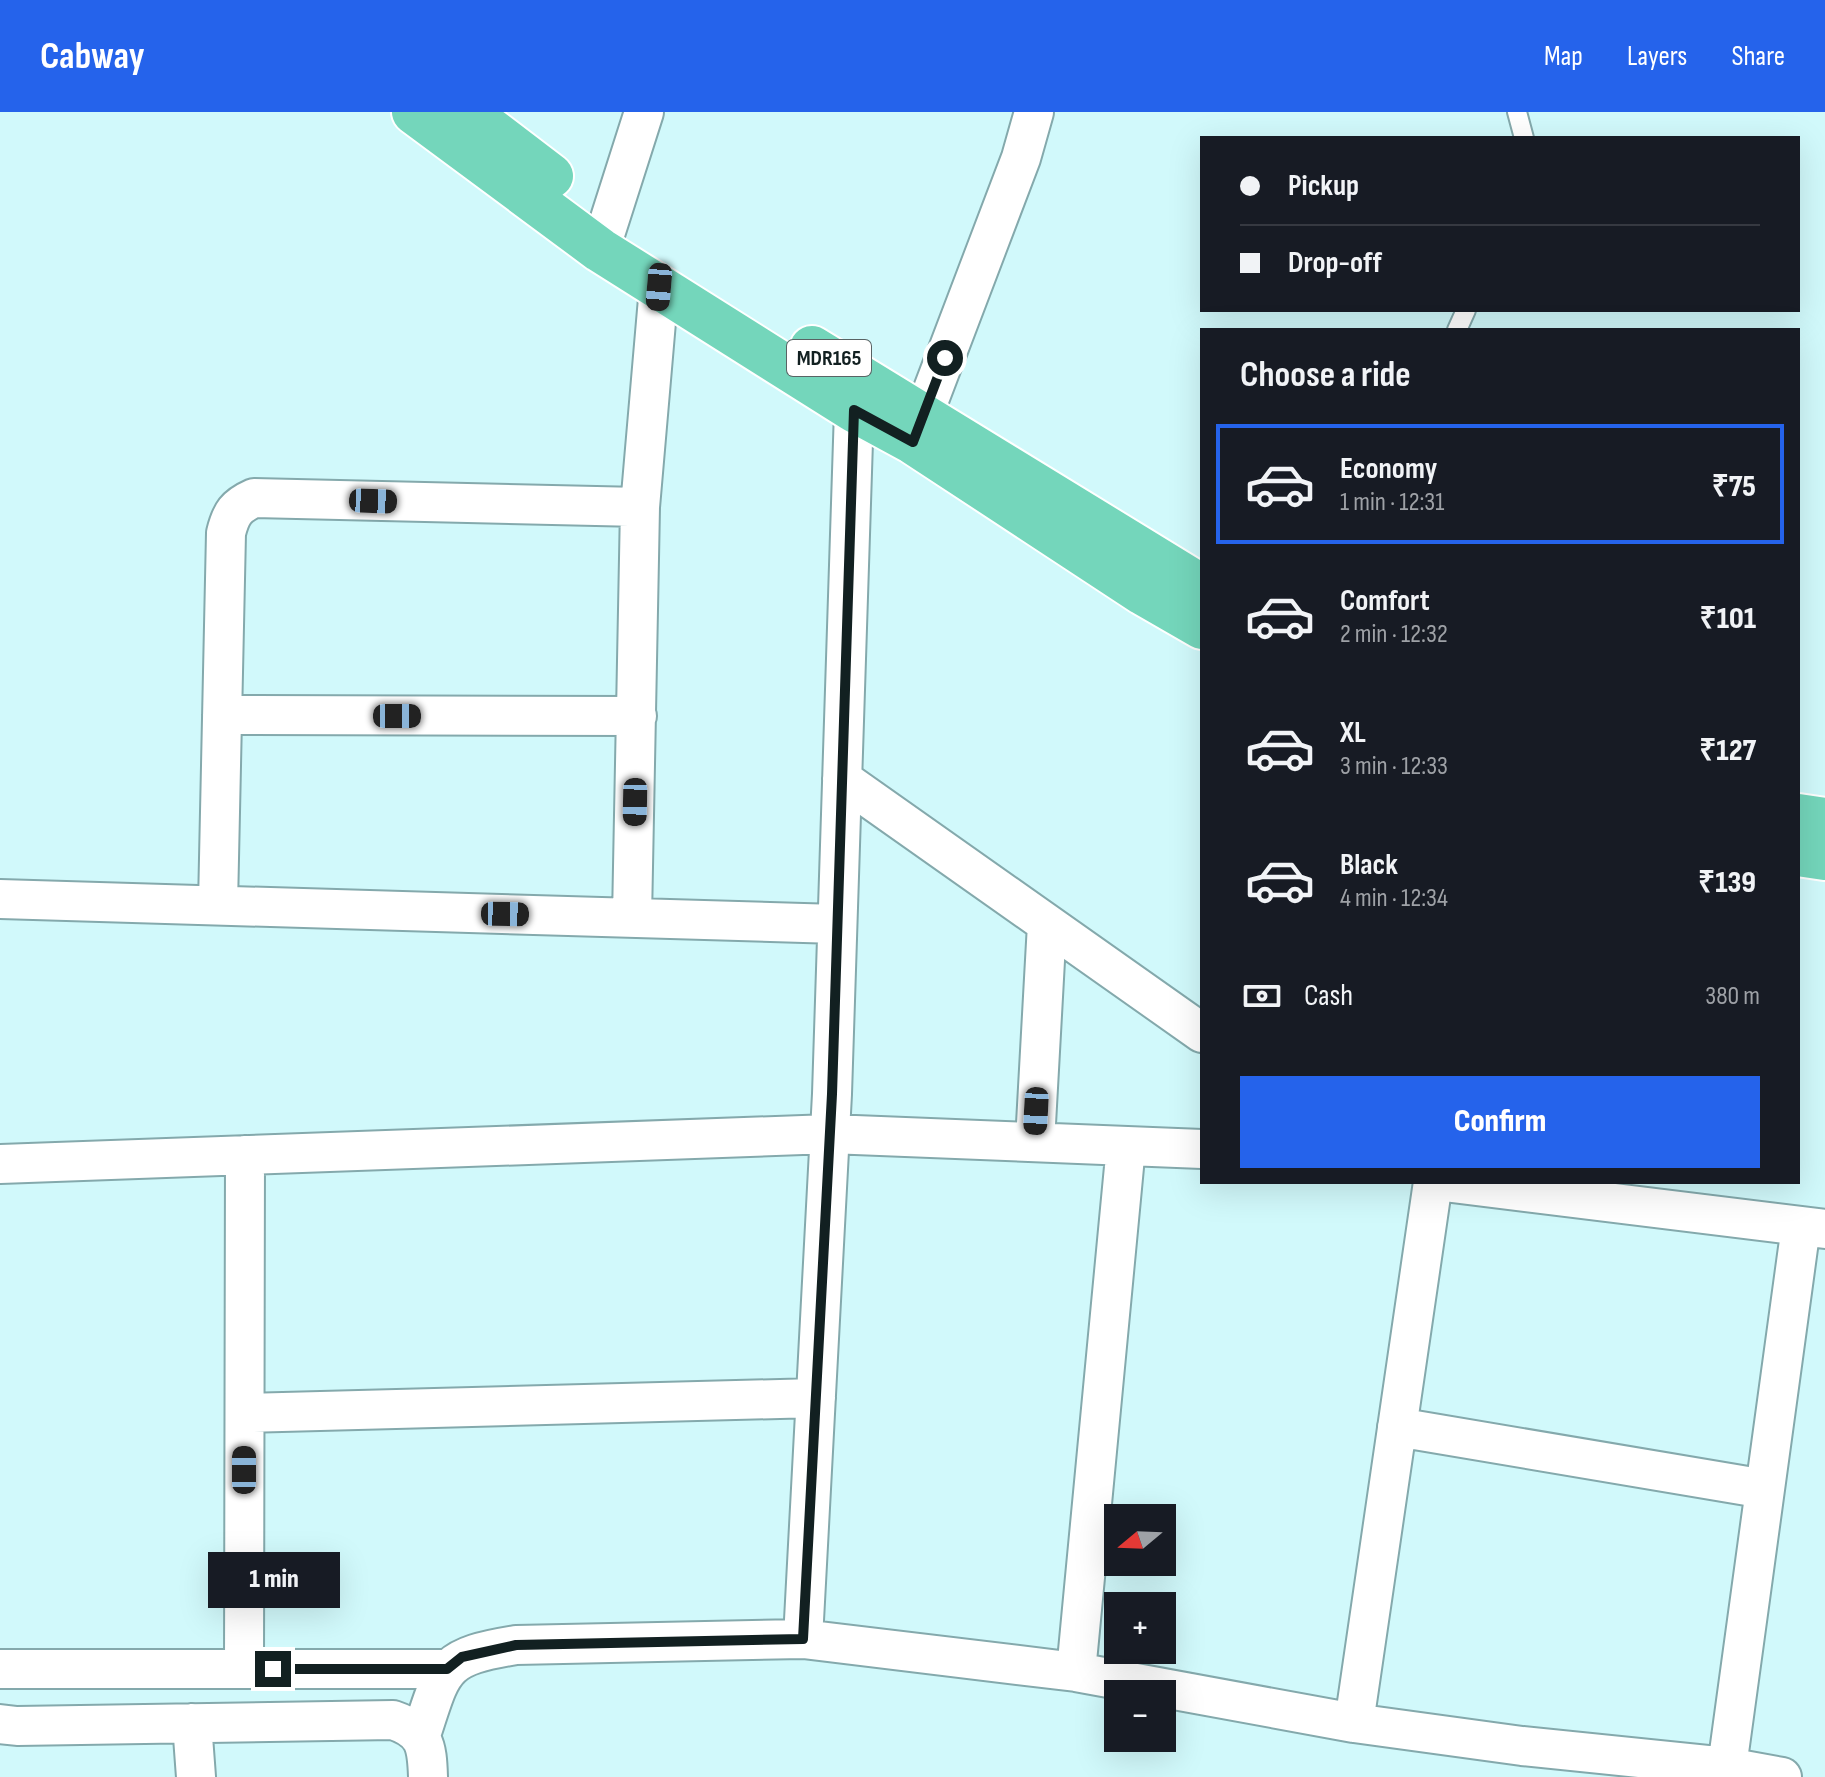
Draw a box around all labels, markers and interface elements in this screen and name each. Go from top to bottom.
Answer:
text: Cabway [40,34,145,79]
text: Map [1544,40,1583,73]
text: Layers [1627,40,1687,73]
text: Share [1731,40,1785,73]
text: Pickup [1288,168,1359,204]
text: Drop-off [1288,245,1382,281]
car [645,262,673,312]
road number: MDR165 [787,340,871,376]
route start [927,340,963,376]
text: Choose a ride [1240,354,1411,397]
icon: car [1244,448,1316,520]
text: Economy [1340,451,1437,487]
text: ₹75 [1712,469,1756,505]
text: 1 min · 12:31 [1340,487,1444,518]
car [349,488,397,514]
icon: car [1244,580,1316,652]
text: Comfort [1340,583,1430,619]
text: ₹101 [1700,601,1756,637]
text: 2 min · 12:32 [1340,619,1448,650]
car [373,704,421,728]
icon: car [1244,712,1316,784]
text: XL [1340,715,1366,751]
text: ₹127 [1699,733,1756,769]
text: 3 min · 12:33 [1340,751,1448,782]
car [623,778,647,826]
icon: car [1244,844,1316,916]
text: Black [1340,847,1398,883]
text: ₹139 [1698,865,1756,901]
text: 4 min · 12:34 [1340,883,1448,914]
car [481,902,529,926]
icon: cash [1240,974,1284,1018]
text: Cash [1304,978,1353,1014]
text: 380 m [1705,981,1760,1012]
button: Confirm [1240,1076,1760,1168]
car [1023,1086,1049,1136]
car [232,1446,256,1494]
north arrow [1104,1504,1176,1576]
map controls [1104,1504,1176,1752]
callout: 1 min [207,1553,339,1609]
text: 1 min [249,1564,299,1595]
button: + [1104,1592,1176,1664]
route end [255,1651,291,1687]
button: − [1104,1680,1176,1752]

